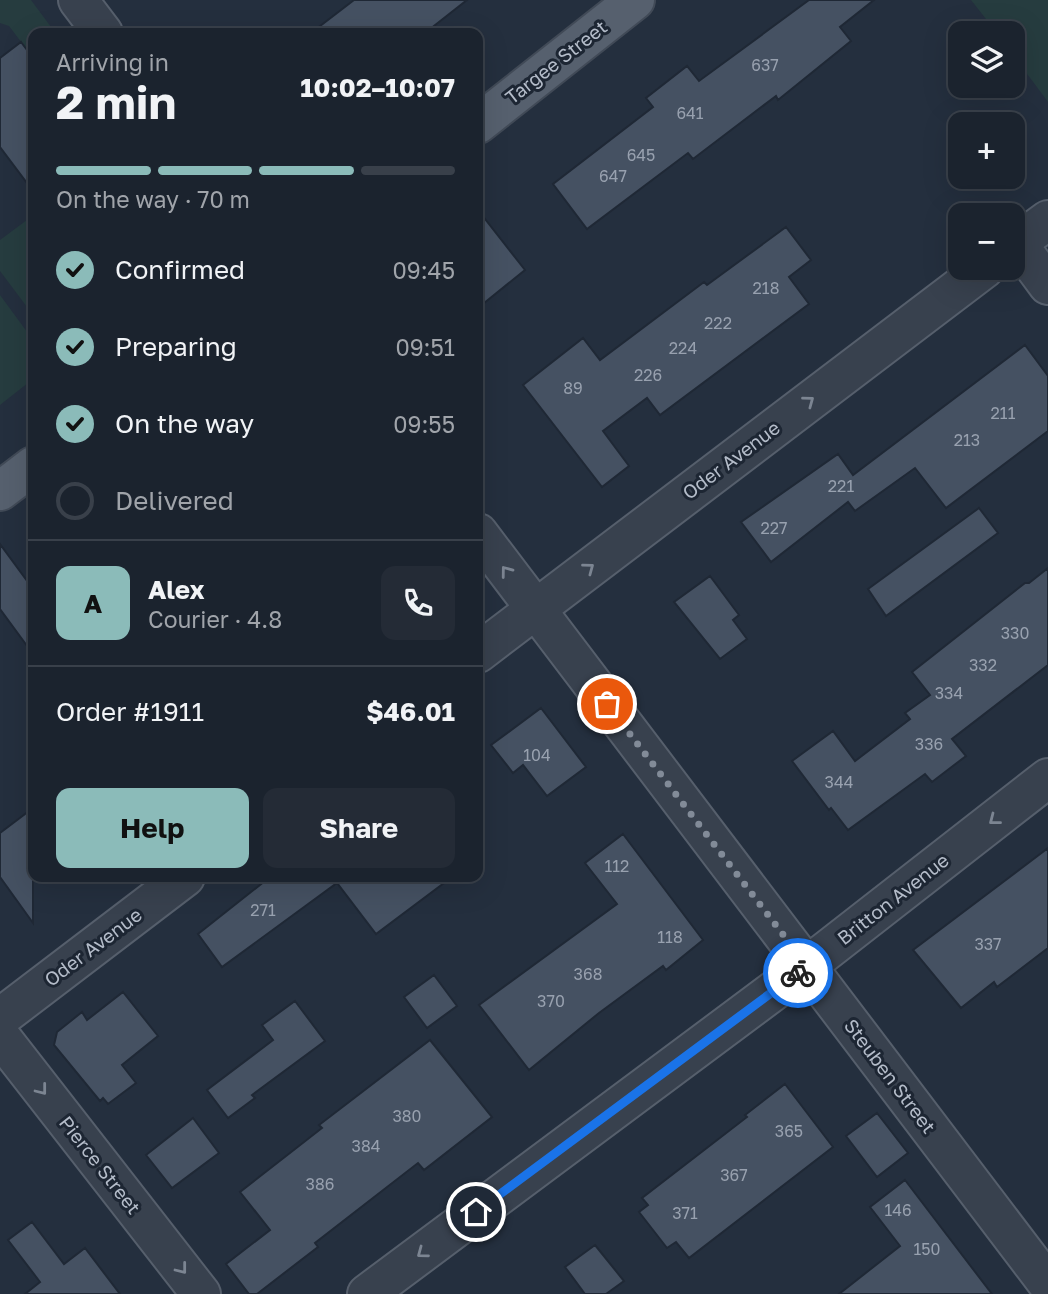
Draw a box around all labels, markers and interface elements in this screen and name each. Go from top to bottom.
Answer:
street label: Targee Street [500,15,611,108]
map controls [948,21,1025,280]
button: layers [948,21,1025,98]
text: Arriving in [56,48,169,76]
house number: 637 [751,55,779,75]
text: 10:02–10:07 [300,72,455,103]
text: 2 min [56,74,176,129]
house number: 641 [676,103,704,123]
button: + [948,112,1025,189]
house number: 645 [627,145,655,165]
house number: 647 [599,166,627,186]
text: On the way · 70 m [56,185,250,213]
button: − [948,203,1025,280]
icon: check [56,251,94,289]
text: Confirmed [115,254,245,285]
text: 09:45 [393,256,455,284]
house number: 218 [753,278,779,298]
house number: 222 [704,313,732,333]
icon: check [56,328,94,366]
text: Preparing [115,331,237,362]
text: 09:51 [395,333,455,361]
house number: 224 [669,338,697,358]
house number: 226 [634,365,662,385]
house number: 89 [563,378,583,398]
one-way arrow [802,396,814,409]
house number: 211 [991,403,1016,423]
icon: check [56,405,94,443]
text: On the way [115,408,254,439]
text: 09:55 [393,410,455,438]
street label: Oder Avenue [677,416,784,504]
house number: 213 [954,430,980,450]
house number: 221 [828,476,854,496]
text: Delivered [115,485,234,516]
house number: 227 [760,518,788,538]
one-way arrow [581,564,594,576]
button: phone [381,566,455,640]
one-way arrow [502,566,515,579]
text: Alex [148,574,205,605]
text: A [84,588,102,619]
text: Courier · 4.8 [148,605,282,633]
house number: 330 [1001,623,1029,643]
house number: 332 [969,655,997,675]
pin [577,674,637,734]
house number: 334 [935,683,963,703]
icon: bag [588,685,626,723]
text: Order #1911 [56,696,204,727]
text: $46.01 [366,696,455,727]
house number: 336 [915,734,943,754]
house number: 104 [523,745,551,765]
house number: 344 [825,772,853,792]
button: Help [56,788,249,868]
button: Share [263,788,455,868]
one-way arrow [990,811,1002,824]
street label: Britton Avenue [832,848,953,949]
house number: 112 [605,856,629,876]
house number: 271 [250,900,276,920]
street label: Oder Avenue [39,903,146,991]
house number: 118 [657,927,683,947]
house number: 337 [974,934,1002,954]
courier [763,938,833,1008]
icon: bike [779,954,817,992]
house number: 368 [574,964,602,984]
house number: 370 [537,991,565,1011]
street label: Steuben Street [840,1014,941,1137]
one-way arrow [33,1082,46,1095]
house number: 380 [392,1106,422,1126]
street label: Pierce Street [55,1111,146,1218]
house number: 365 [775,1121,803,1141]
house number: 384 [352,1136,380,1156]
house number: 367 [720,1165,748,1185]
house number: 386 [306,1174,334,1194]
pin [446,1182,506,1242]
icon: home [457,1193,495,1231]
house number: 146 [884,1200,912,1220]
house number: 371 [672,1203,698,1223]
house number: 150 [914,1239,940,1259]
one-way arrow [417,1244,430,1257]
one-way arrow [173,1262,186,1274]

